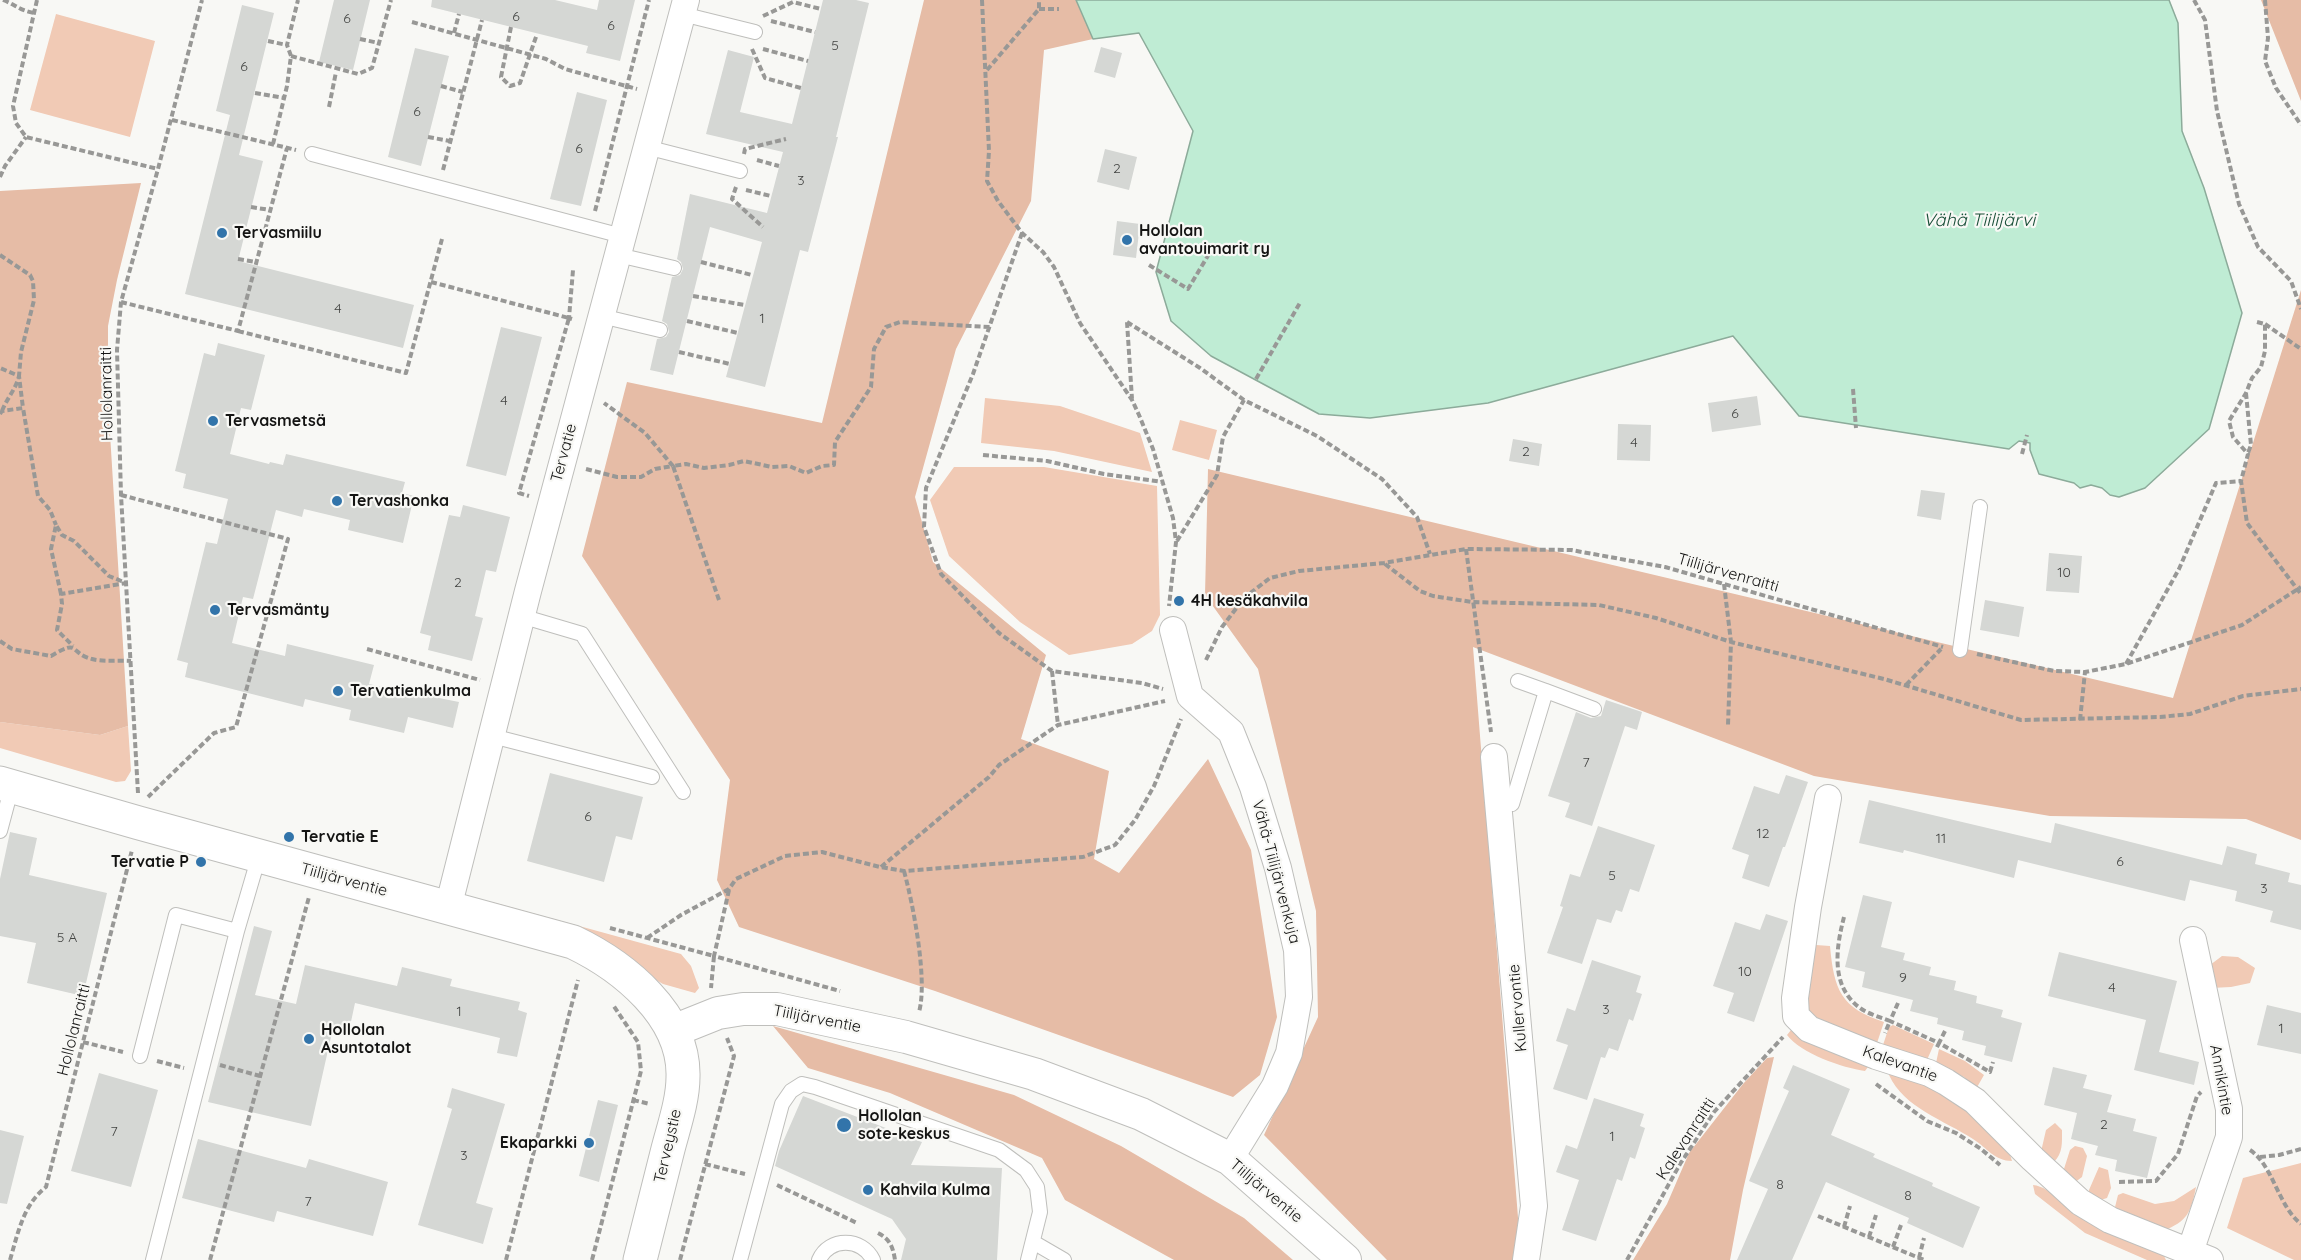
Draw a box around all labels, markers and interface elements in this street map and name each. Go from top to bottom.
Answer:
house number: 6 [512,9,520,25]
house number: 6 [343,11,351,27]
house number: 6 [607,18,615,34]
house number: 5 [831,38,839,54]
house number: 6 [240,59,248,75]
house number: 6 [413,104,421,120]
house number: 6 [575,141,583,157]
house number: 2 [1113,161,1121,177]
house number: 3 [797,173,805,189]
water label: Vähä Tiilijärvi [1923,210,2035,232]
place label: Hollolan avantouimarit ry [1139,221,1270,259]
place label: Tervasmiilu [234,223,322,243]
marker: Tervasmiilu [215,226,229,240]
marker: Hollolan avantouimarit ry [1120,233,1134,247]
house number: 4 [334,301,342,317]
house number: 1 [759,311,765,327]
street label: Hollolanraitti [97,347,117,441]
house number: 4 [500,393,508,409]
house number: 6 [1731,406,1739,422]
place label: Tervasmetsä [225,411,326,431]
marker: Tervasmetsä [206,414,220,428]
street label: Tervatie [547,422,581,484]
house number: 4 [1630,435,1638,451]
house number: 2 [1522,444,1530,460]
place label: Tervashonka [349,491,449,511]
marker: Tervashonka [330,494,344,508]
street label: Tiilijärvenraitti [1675,549,1781,597]
house number: 10 [2057,565,2071,581]
house number: 2 [454,575,462,591]
place label: 4H kesäkahvila [1191,591,1308,611]
marker: 4H kesäkahvila [1172,594,1186,608]
place label: Tervasmänty [227,600,329,620]
marker: Tervasmänty [208,603,222,617]
place label: Tervatienkulma [350,681,471,701]
marker: Tervatienkulma [331,684,345,698]
house number: 7 [1582,755,1590,771]
street label: Vähä-Tiilijärvenkuja [1248,798,1304,946]
house number: 6 [584,809,592,825]
house number: 12 [1757,826,1769,842]
place label: Tervatie E [301,827,379,847]
marker: Tervatie E [282,830,296,844]
house number: 11 [1936,831,1946,847]
place label: Tervatie P [111,852,189,872]
house number: 6 [2116,854,2124,870]
marker: Tervatie P [194,855,208,869]
street label: Tiilijärventie [298,859,390,901]
house number: 5 [1608,868,1616,884]
house number: 3 [2260,881,2268,897]
house number: 5 A [57,930,77,946]
street label: Kullervontie [1505,963,1531,1053]
house number: 10 [1738,964,1752,980]
house number: 9 [1899,970,1907,986]
house number: 4 [2108,980,2116,996]
street label: Hollolanraitti [53,982,95,1078]
street label: Tiilijärventie [771,1001,863,1037]
house number: 3 [1602,1002,1610,1018]
house number: 1 [456,1004,462,1020]
place label: Hollolan Asuntotalot [321,1020,412,1058]
house number: 1 [2278,1021,2284,1037]
marker: Hollolan Asuntotalot [302,1032,316,1046]
street label: Kalevantie [1860,1042,1940,1086]
street label: Annikintie [2205,1043,2237,1117]
street label: Kalevanraitti [1652,1094,1720,1184]
place label: Hollolan sote-keskus [858,1106,950,1144]
street label: Terveystie [650,1107,686,1185]
marker: Hollolan sote-keskus [835,1116,853,1134]
house number: 2 [2100,1117,2108,1133]
house number: 7 [110,1124,118,1140]
house number: 1 [1609,1129,1615,1145]
place label: Ekaparkki [500,1133,577,1153]
marker: Ekaparkki [582,1136,596,1150]
house number: 3 [460,1148,468,1164]
street label: Tiilijärventie [1226,1155,1306,1227]
house number: 8 [1776,1177,1784,1193]
place label: Kahvila Kulma [880,1180,990,1200]
marker: Kahvila Kulma [861,1183,875,1197]
house number: 8 [1904,1188,1912,1204]
house number: 7 [304,1194,312,1210]

